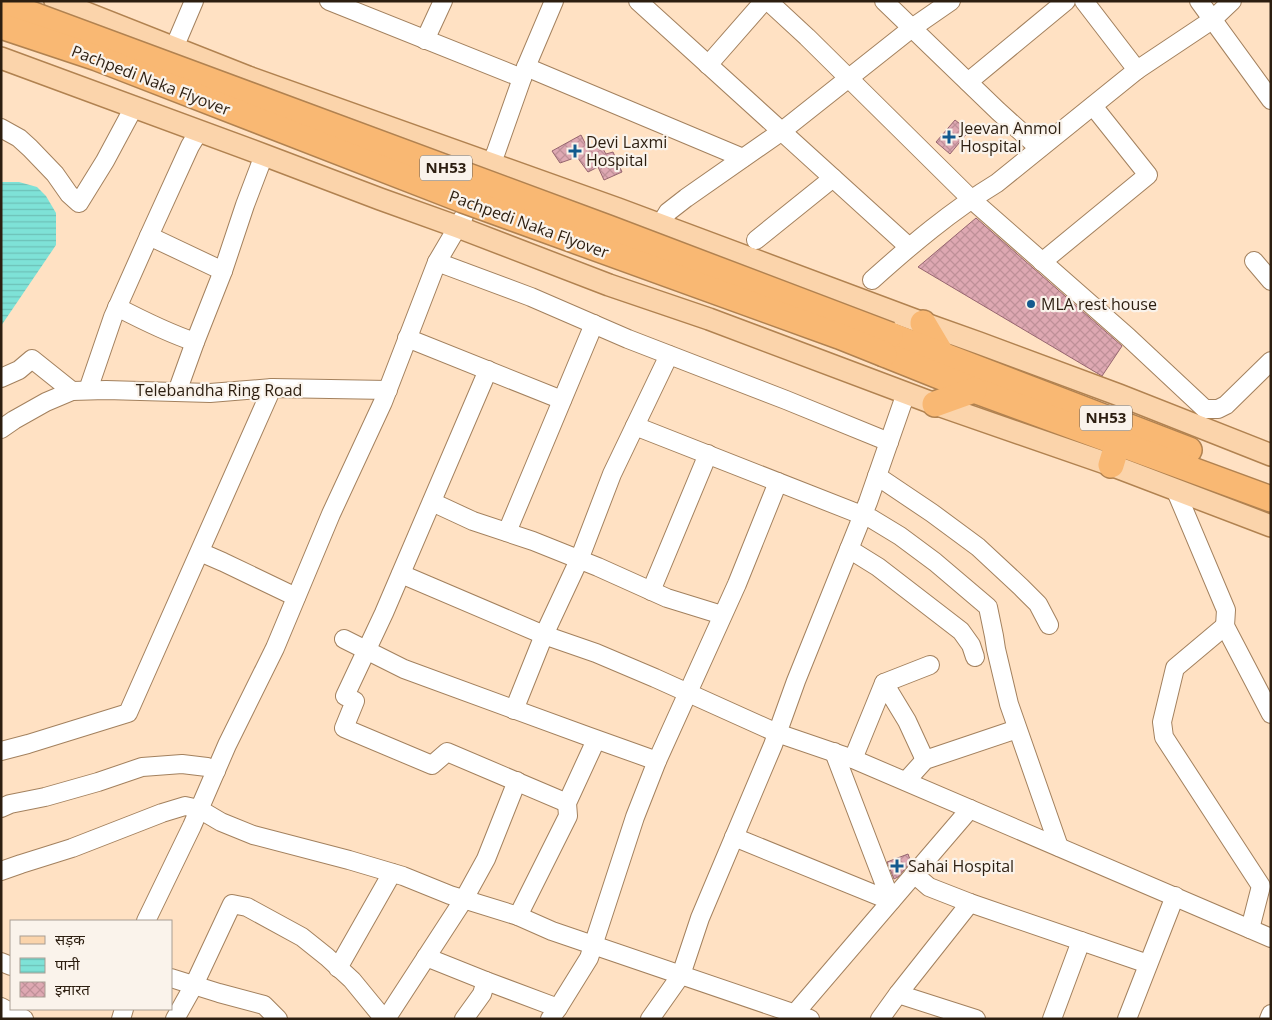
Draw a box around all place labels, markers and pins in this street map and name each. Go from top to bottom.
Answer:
place label: Jeevan Anmol Hospital [958,117,1062,157]
marker: Jeevan Anmol Hospital [942,130,956,144]
place label: Devi Laxmi Hospital [586,131,667,171]
marker: Devi Laxmi Hospital [568,144,582,158]
place label: MLA rest house [1041,293,1157,315]
marker: MLA rest house [1025,298,1037,310]
place label: Sahai Hospital [908,855,1014,877]
marker: Sahai Hospital [890,859,904,873]

